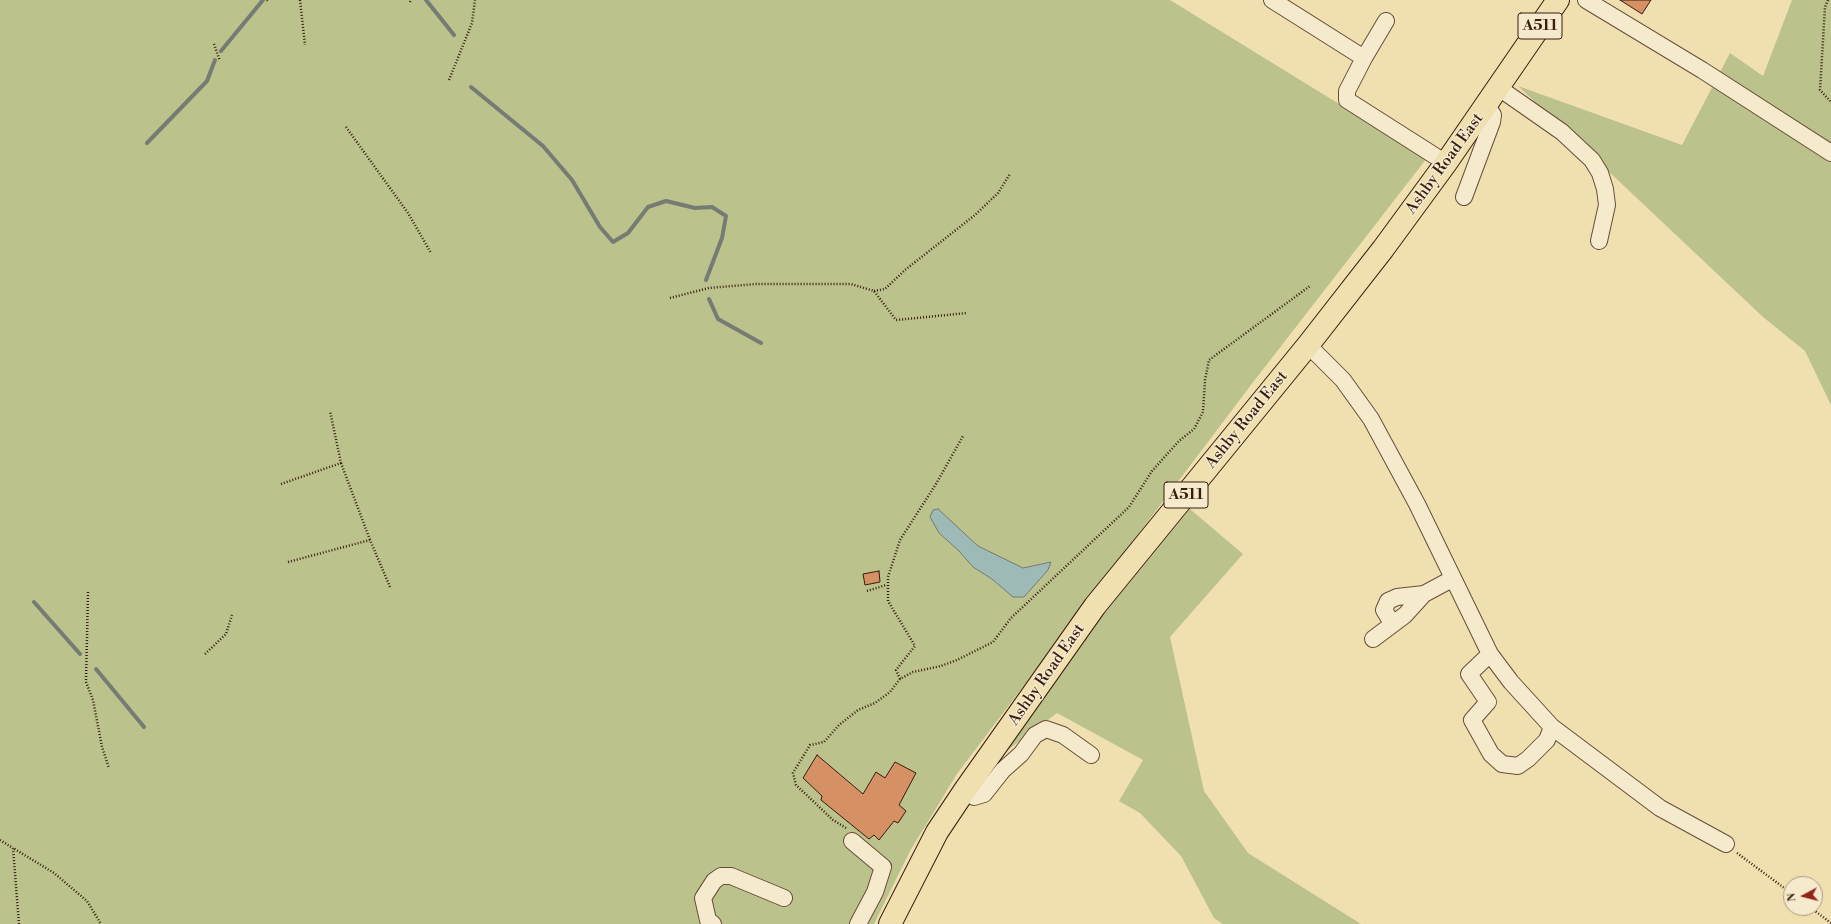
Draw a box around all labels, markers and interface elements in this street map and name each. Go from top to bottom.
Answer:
road number: A511 [1518,13,1562,39]
street label: Ashby Road East [1402,110,1488,218]
street label: Ashby Road East [1202,367,1292,473]
road number: A511 [1164,482,1208,508]
street label: Ashby Road East [1005,620,1089,730]
north arrow [1783,876,1823,916]
text: N [1785,892,1800,903]

